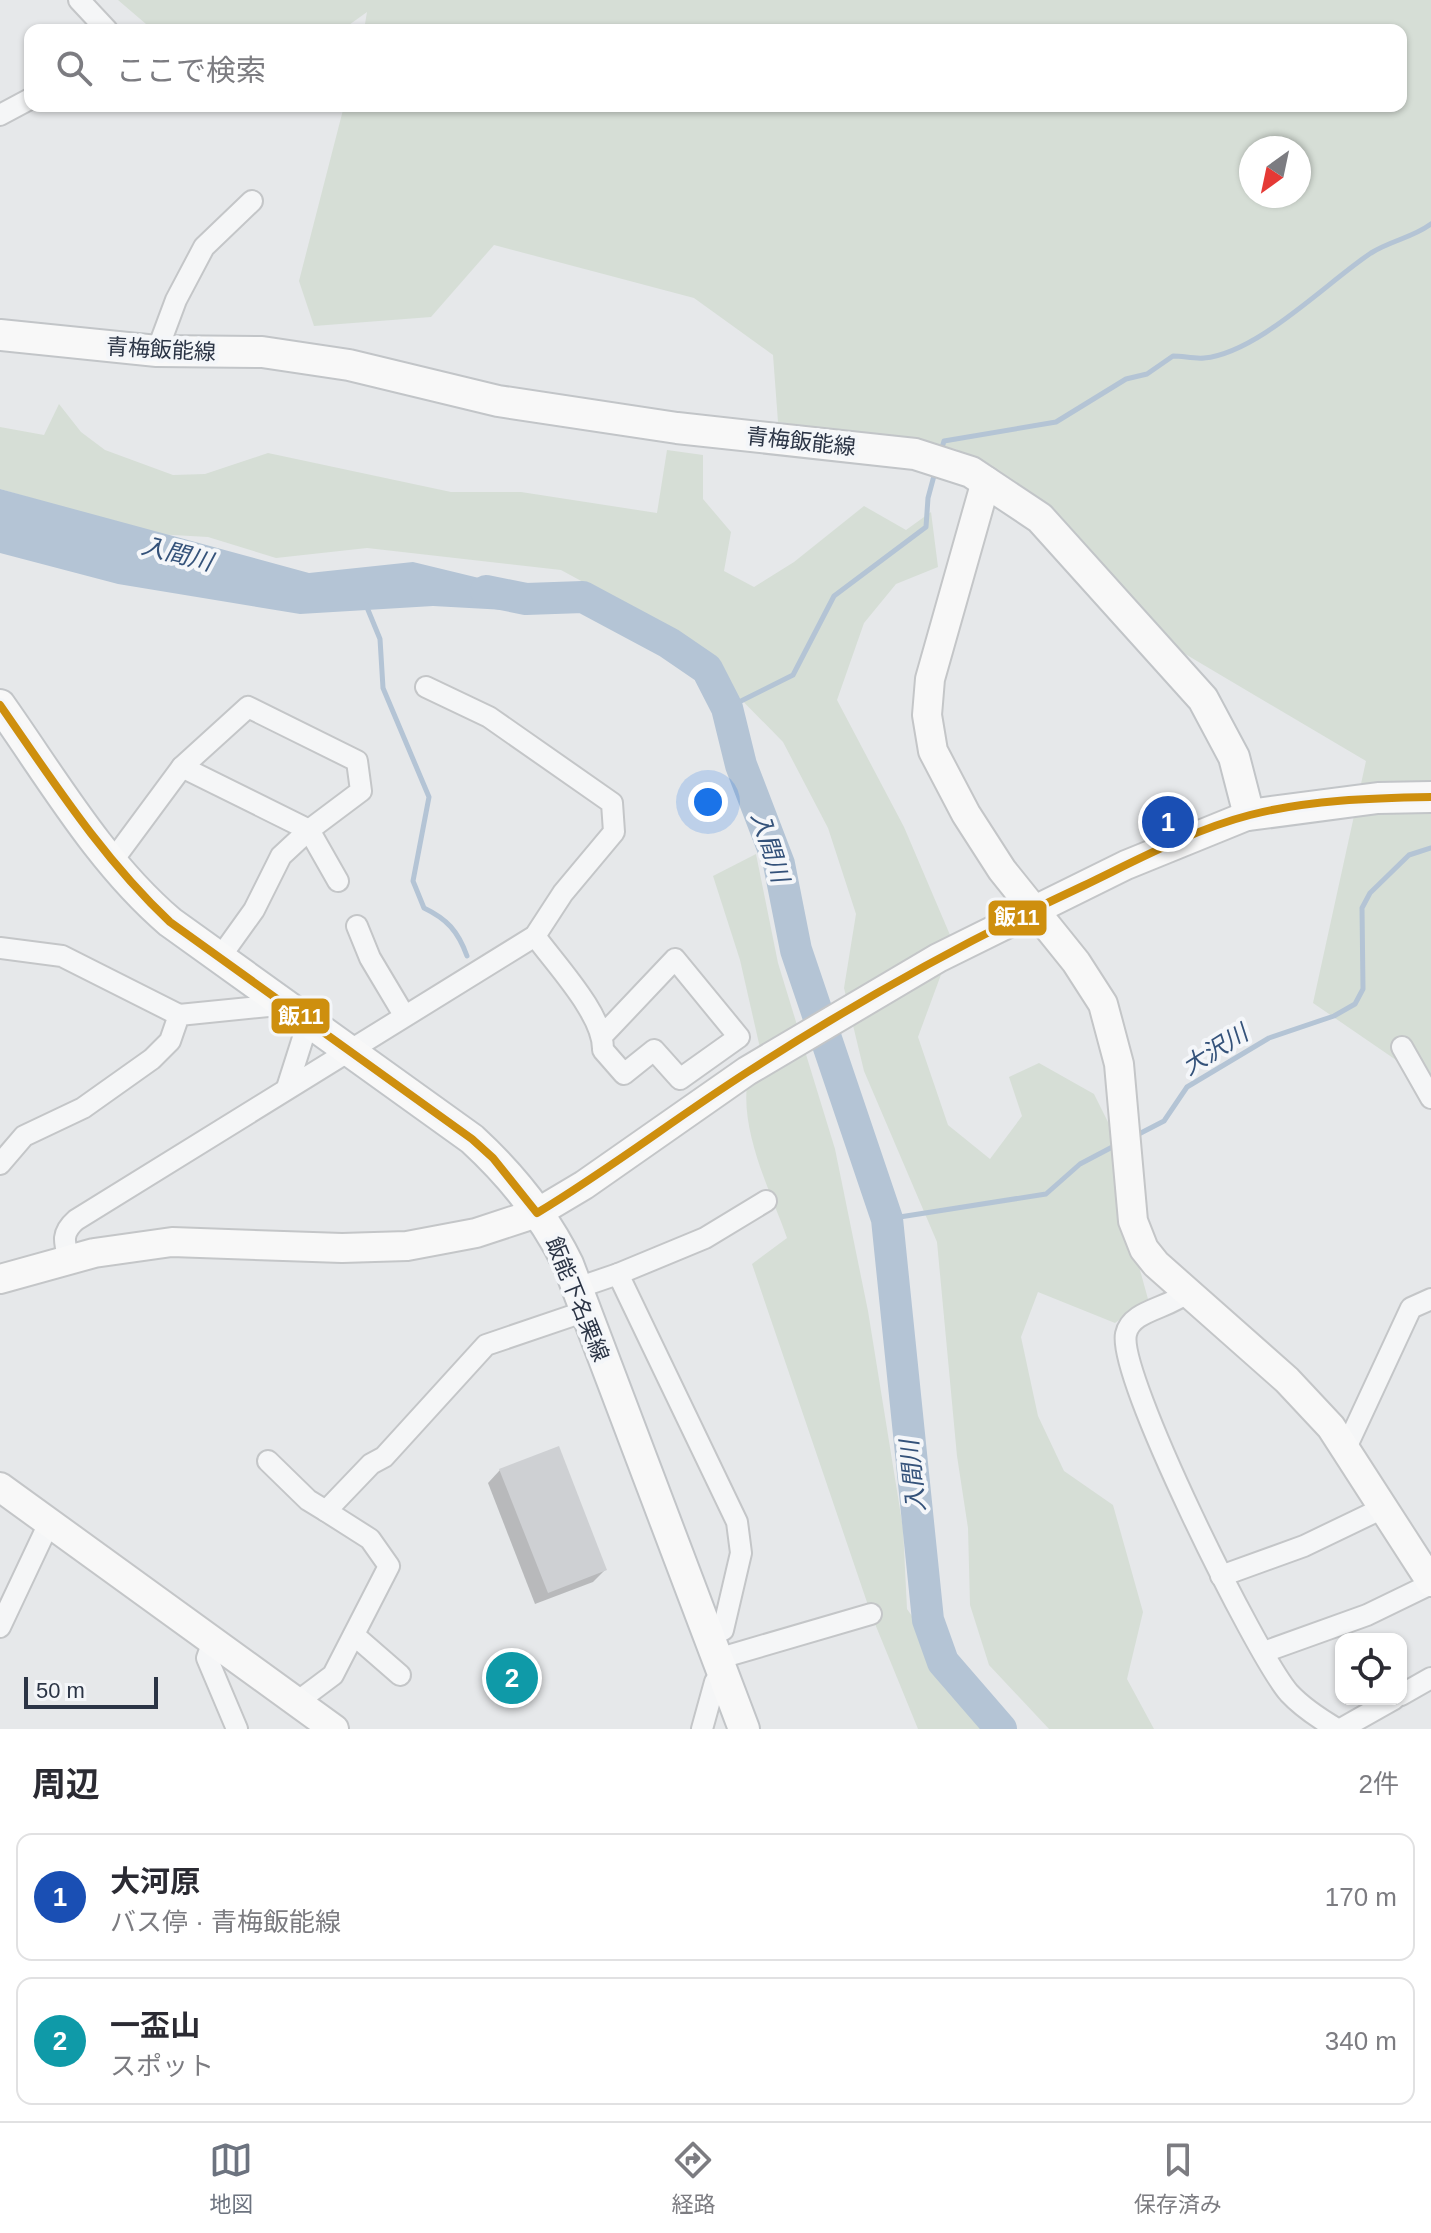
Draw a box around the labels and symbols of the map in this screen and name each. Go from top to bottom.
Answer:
north arrow [1239,136,1311,208]
street label: 青梅飯能線 [105,334,217,365]
street label: 青梅飯能線 [745,423,857,460]
water label: 入間川 [139,532,218,576]
your location [688,782,728,822]
pin: 1 [1142,792,1194,852]
water label: 入間川 [747,808,795,888]
line badge: 飯11 [987,899,1048,937]
text: 飯11 [993,905,1040,930]
line badge: 飯11 [270,997,331,1035]
text: 飯11 [277,1004,324,1029]
water label: 大沢川 [1177,1017,1255,1080]
street label: 飯能下名栗線 [541,1233,614,1365]
water label: 入間川 [895,1436,930,1513]
pin: 2 [486,1648,538,1708]
scale bar [24,1673,158,1709]

